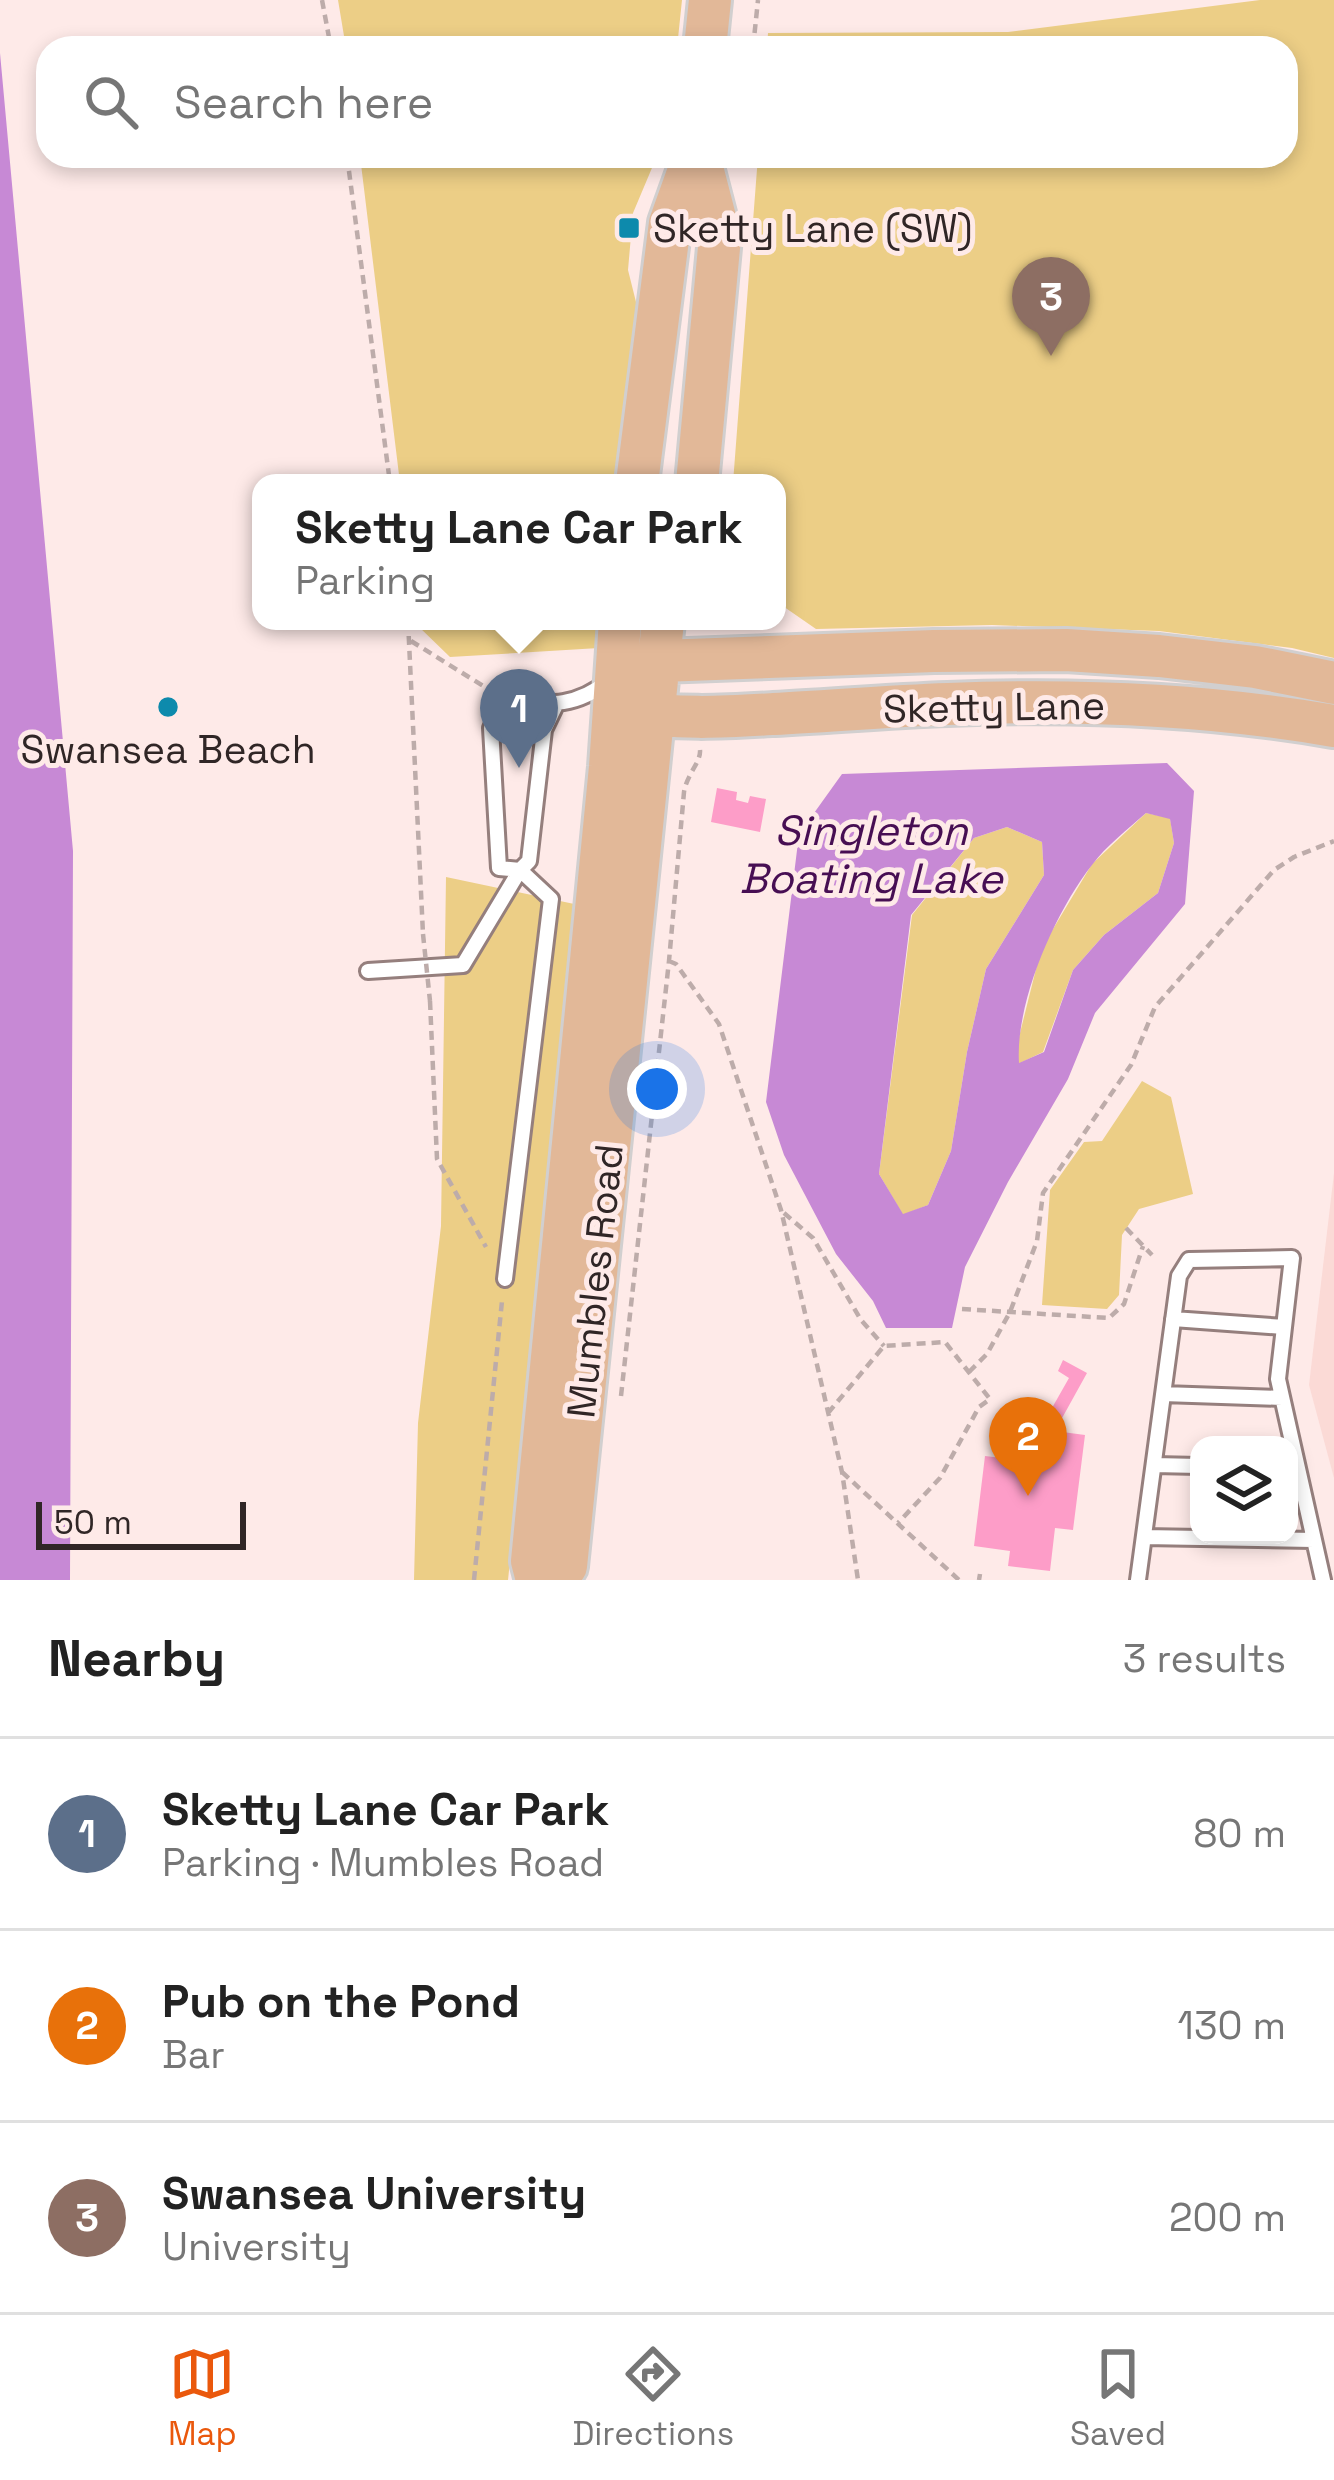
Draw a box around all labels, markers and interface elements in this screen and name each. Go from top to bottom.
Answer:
search box [36,36,1298,168]
icon: search [78,69,144,135]
text: Search here [174,74,433,131]
place label: Sketty Lane (SW) [653,204,972,253]
marker: Sketty Lane (SW) [616,215,642,241]
pin: 3 [1012,257,1090,356]
popup [252,474,786,630]
text: Sketty Lane Car Park [295,499,743,556]
text: Parking [295,556,435,605]
pin: 1 [480,669,558,768]
street label: Sketty Lane [883,681,1105,733]
marker: Swansea Beach [155,694,181,720]
place label: Swansea Beach [20,725,316,774]
water label: Singleton Boating Lake [739,804,1005,905]
your location [627,1059,687,1119]
street label: Mumbles Road [556,1142,634,1420]
pin: 2 [989,1397,1067,1496]
map controls [1190,1436,1298,1544]
button: layers [1190,1436,1298,1544]
scale bar [36,1496,246,1549]
text: 50 m [54,1502,132,1544]
text: Nearby [48,1626,225,1691]
text: 3 results [1123,1634,1286,1683]
text: Sketty Lane Car Park [162,1781,609,1838]
text: 1 [78,1809,96,1858]
text: 80 m [1193,1809,1286,1858]
text: Parking · Mumbles Road [162,1838,604,1887]
text: Pub on the Pond [162,1973,520,2030]
text: 2 [75,2001,99,2050]
text: 130 m [1178,2001,1286,2050]
text: Bar [162,2030,225,2079]
text: Swansea University [162,2165,586,2222]
text: 3 [75,2193,99,2242]
text: 200 m [1169,2193,1286,2242]
text: University [162,2222,351,2271]
tab: Map [168,2341,237,2455]
tab: Directions [572,2341,734,2455]
tab: Saved [1070,2341,1166,2455]

